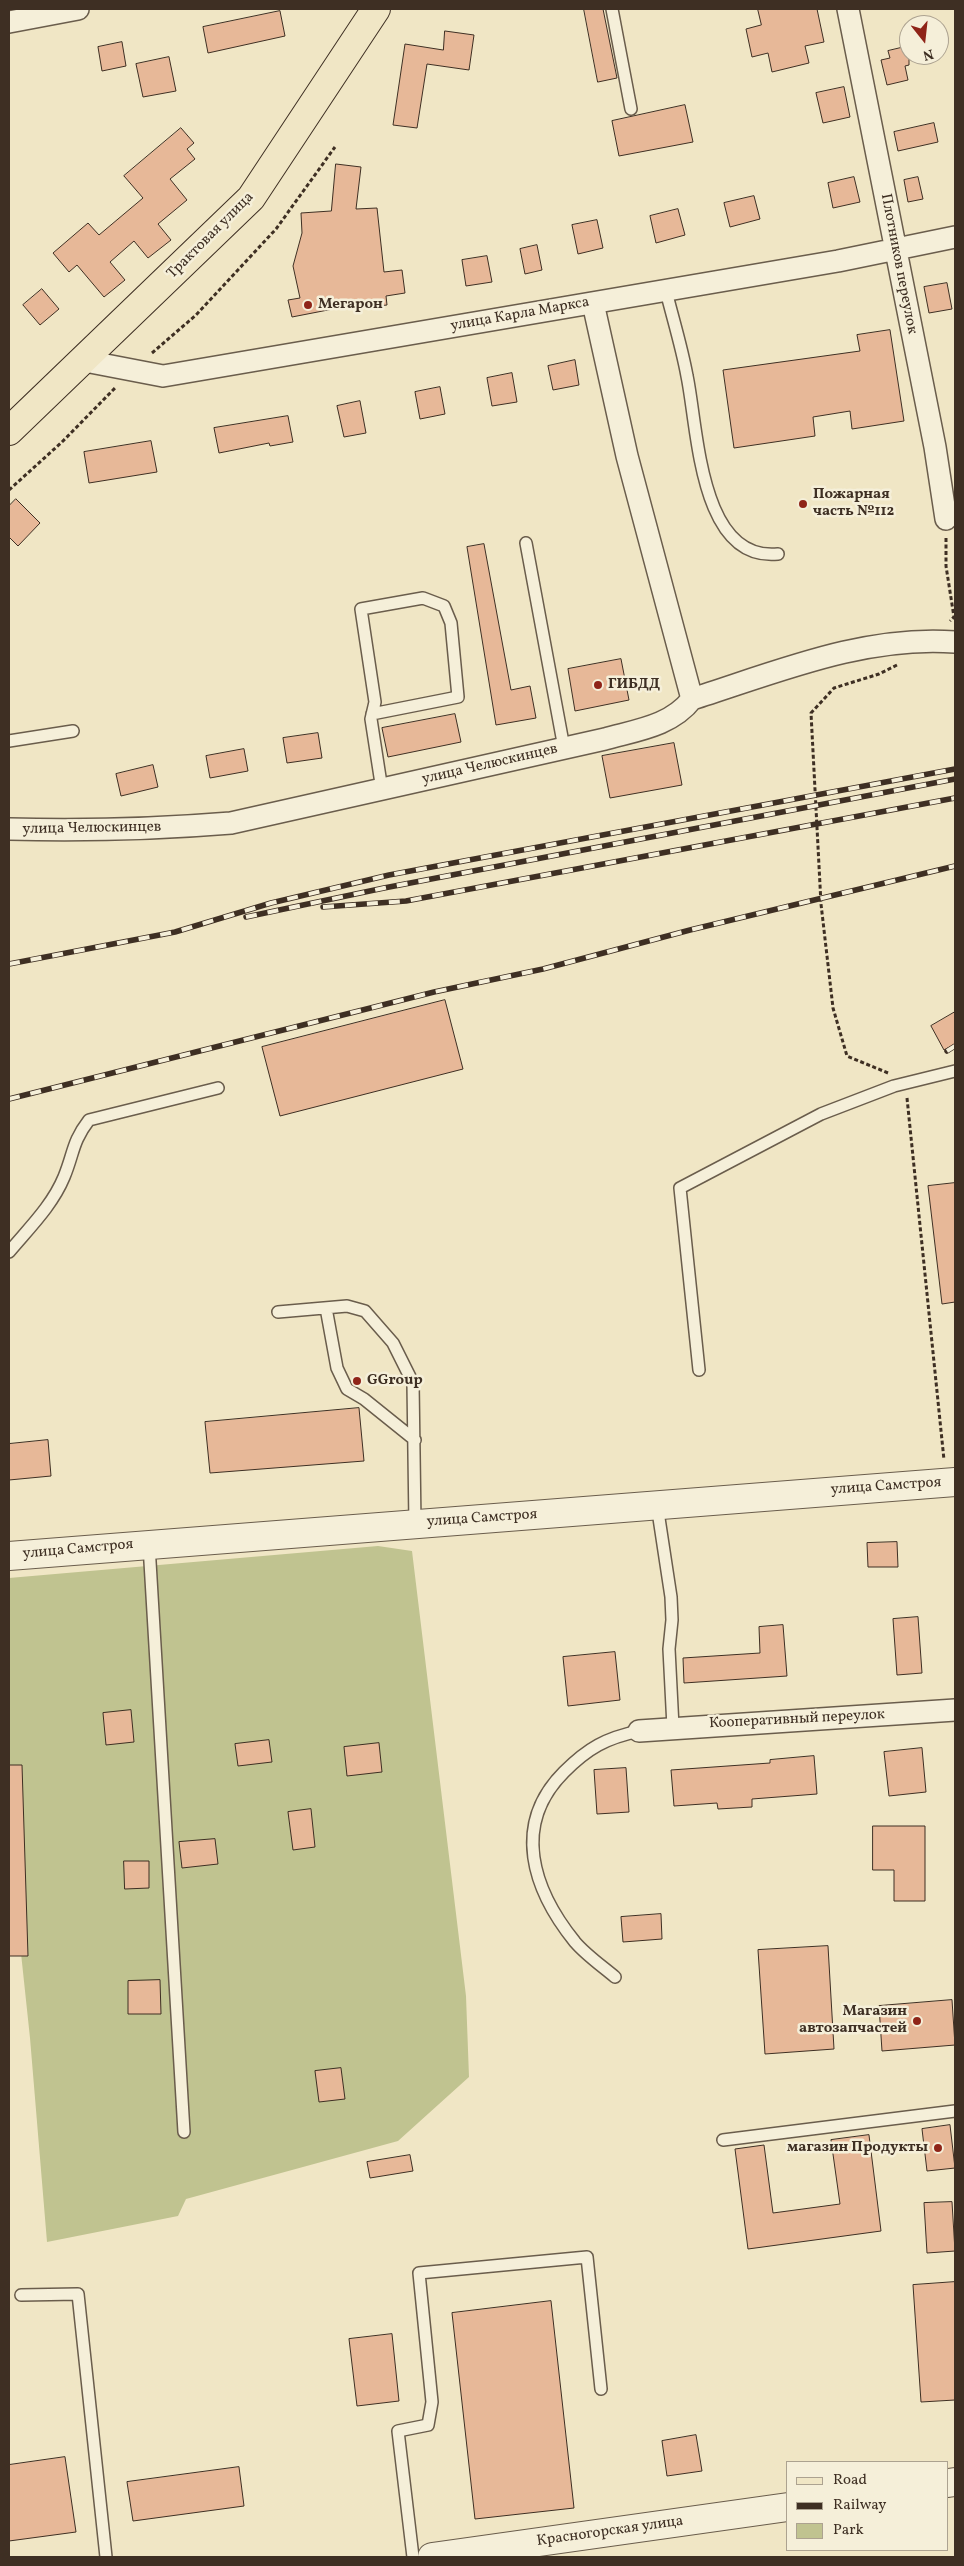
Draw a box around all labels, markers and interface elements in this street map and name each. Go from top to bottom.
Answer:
north arrow [899,15,949,65]
text: N [920,43,936,64]
street label: Трактовая улица [164,189,258,283]
street label: Плотников переулок [876,192,920,336]
street label: улица Карла Маркса [449,294,591,336]
place label: Мегарон [318,296,383,314]
marker: Мегарон [302,299,314,311]
place label: Пожарная часть №112 [813,486,894,521]
marker: Пожарная часть №112 [797,498,809,510]
place label: ГИБДД [608,676,660,694]
marker: ГИБДД [592,679,604,691]
street label: улица Челюскинцев [420,741,560,789]
street label: улица Челюскинцев [22,819,162,839]
place label: GGroup [367,1372,423,1390]
marker: GGroup [351,1375,363,1387]
street label: улица Самстроя [830,1474,942,1500]
street label: улица Самстроя [426,1506,538,1532]
street label: улица Самстроя [22,1536,134,1564]
street label: Кооперативный переулок [709,1706,885,1734]
place label: Магазин автозапчастей [799,2003,907,2038]
marker: Магазин автозапчастей [911,2015,923,2027]
place label: магазин Продукты [787,2139,928,2157]
marker: магазин Продукты [932,2142,944,2154]
legend [786,2461,949,2551]
text: Road [833,2470,867,2491]
text: Railway [833,2495,886,2516]
street label: Красногорская улица [536,2513,684,2551]
text: Park [833,2520,864,2541]

